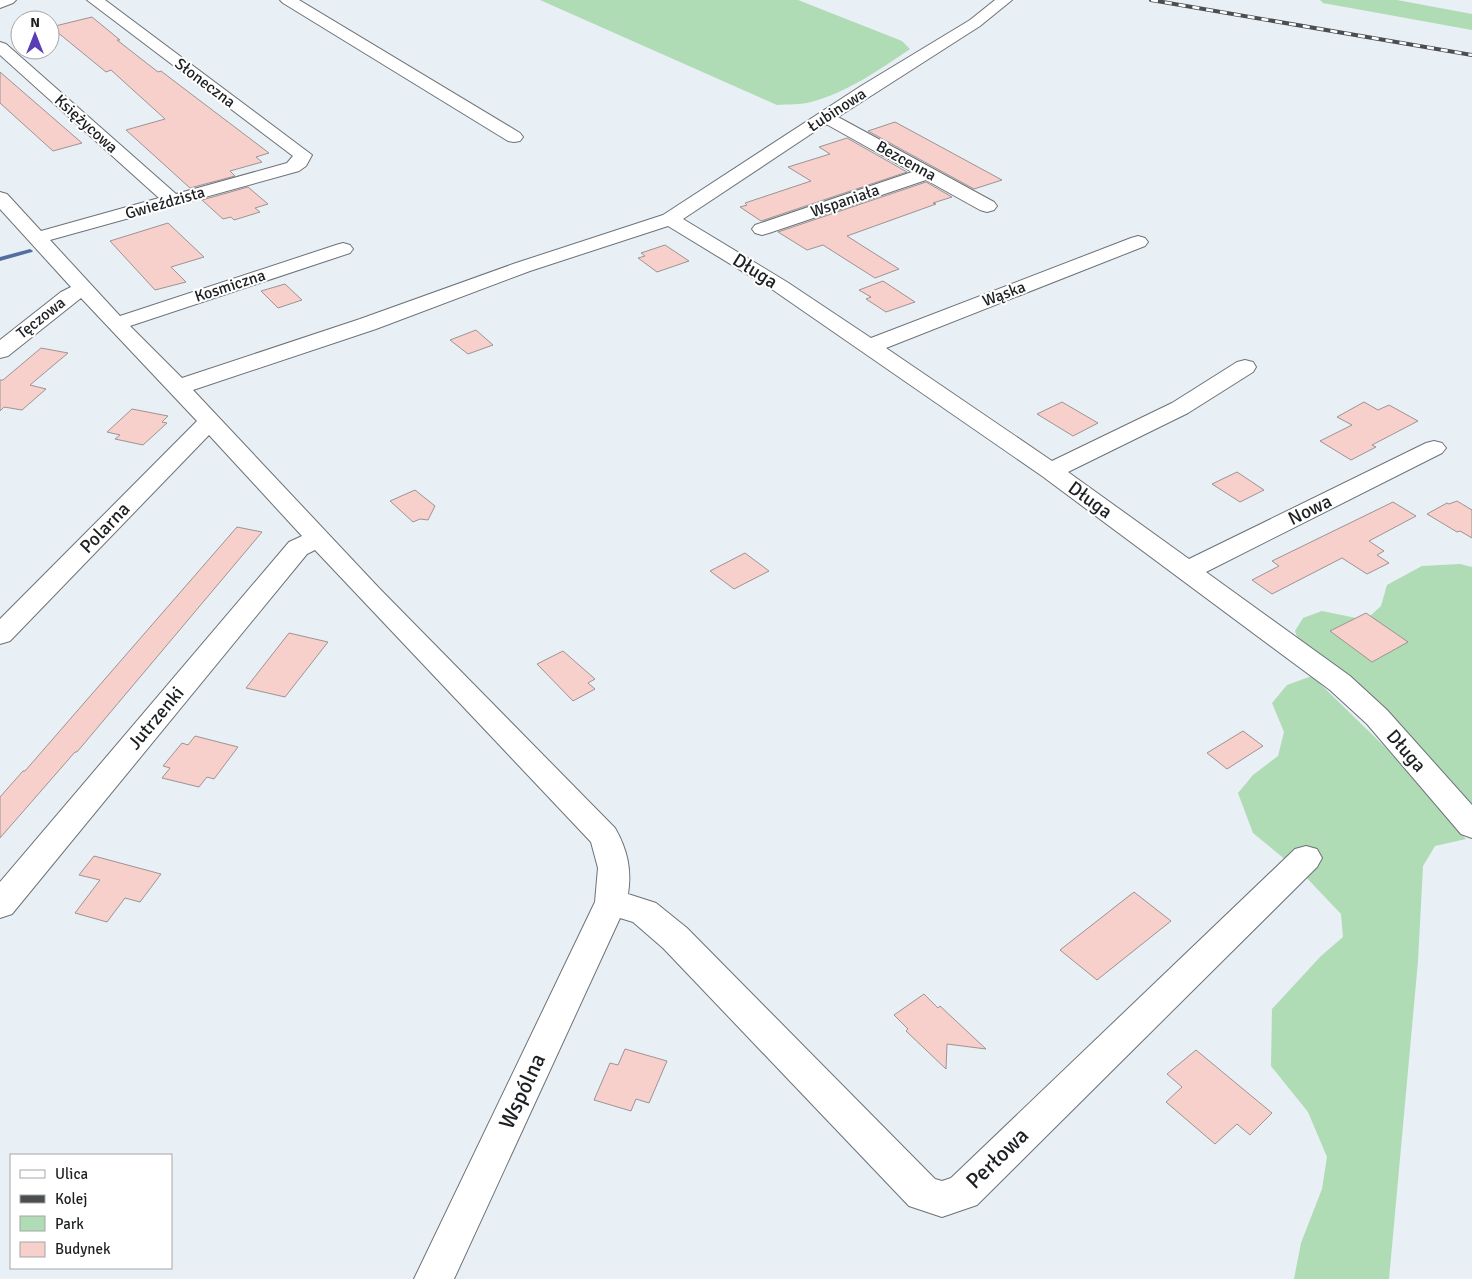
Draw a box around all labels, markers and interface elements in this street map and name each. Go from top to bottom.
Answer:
north arrow [10,10,60,60]
text: N [30,14,40,31]
street label: Słoneczna [171,54,239,112]
street label: Łubinowa [804,84,870,136]
street label: Księżycowa [50,90,122,158]
street label: Bezcenna [872,136,940,186]
street label: Wspaniała [808,180,882,222]
street label: Gwieździsta [123,182,207,224]
street label: Długa [728,248,782,294]
street label: Kosmiczna [192,265,268,307]
street label: Wąska [980,277,1028,311]
street label: Tęczowa [13,293,69,343]
street label: Długa [1063,476,1117,524]
street label: Nowa [1284,489,1336,531]
street label: Polarna [75,497,135,559]
street label: Jutrzenki [123,681,189,755]
street label: Długa [1381,725,1431,777]
street label: Wspólna [493,1049,551,1133]
street label: Perłowa [960,1122,1034,1194]
legend [10,1154,172,1269]
text: Ulica [55,1165,88,1183]
text: Kolej [55,1190,87,1208]
text: Park [55,1215,84,1233]
text: Budynek [55,1240,111,1258]

